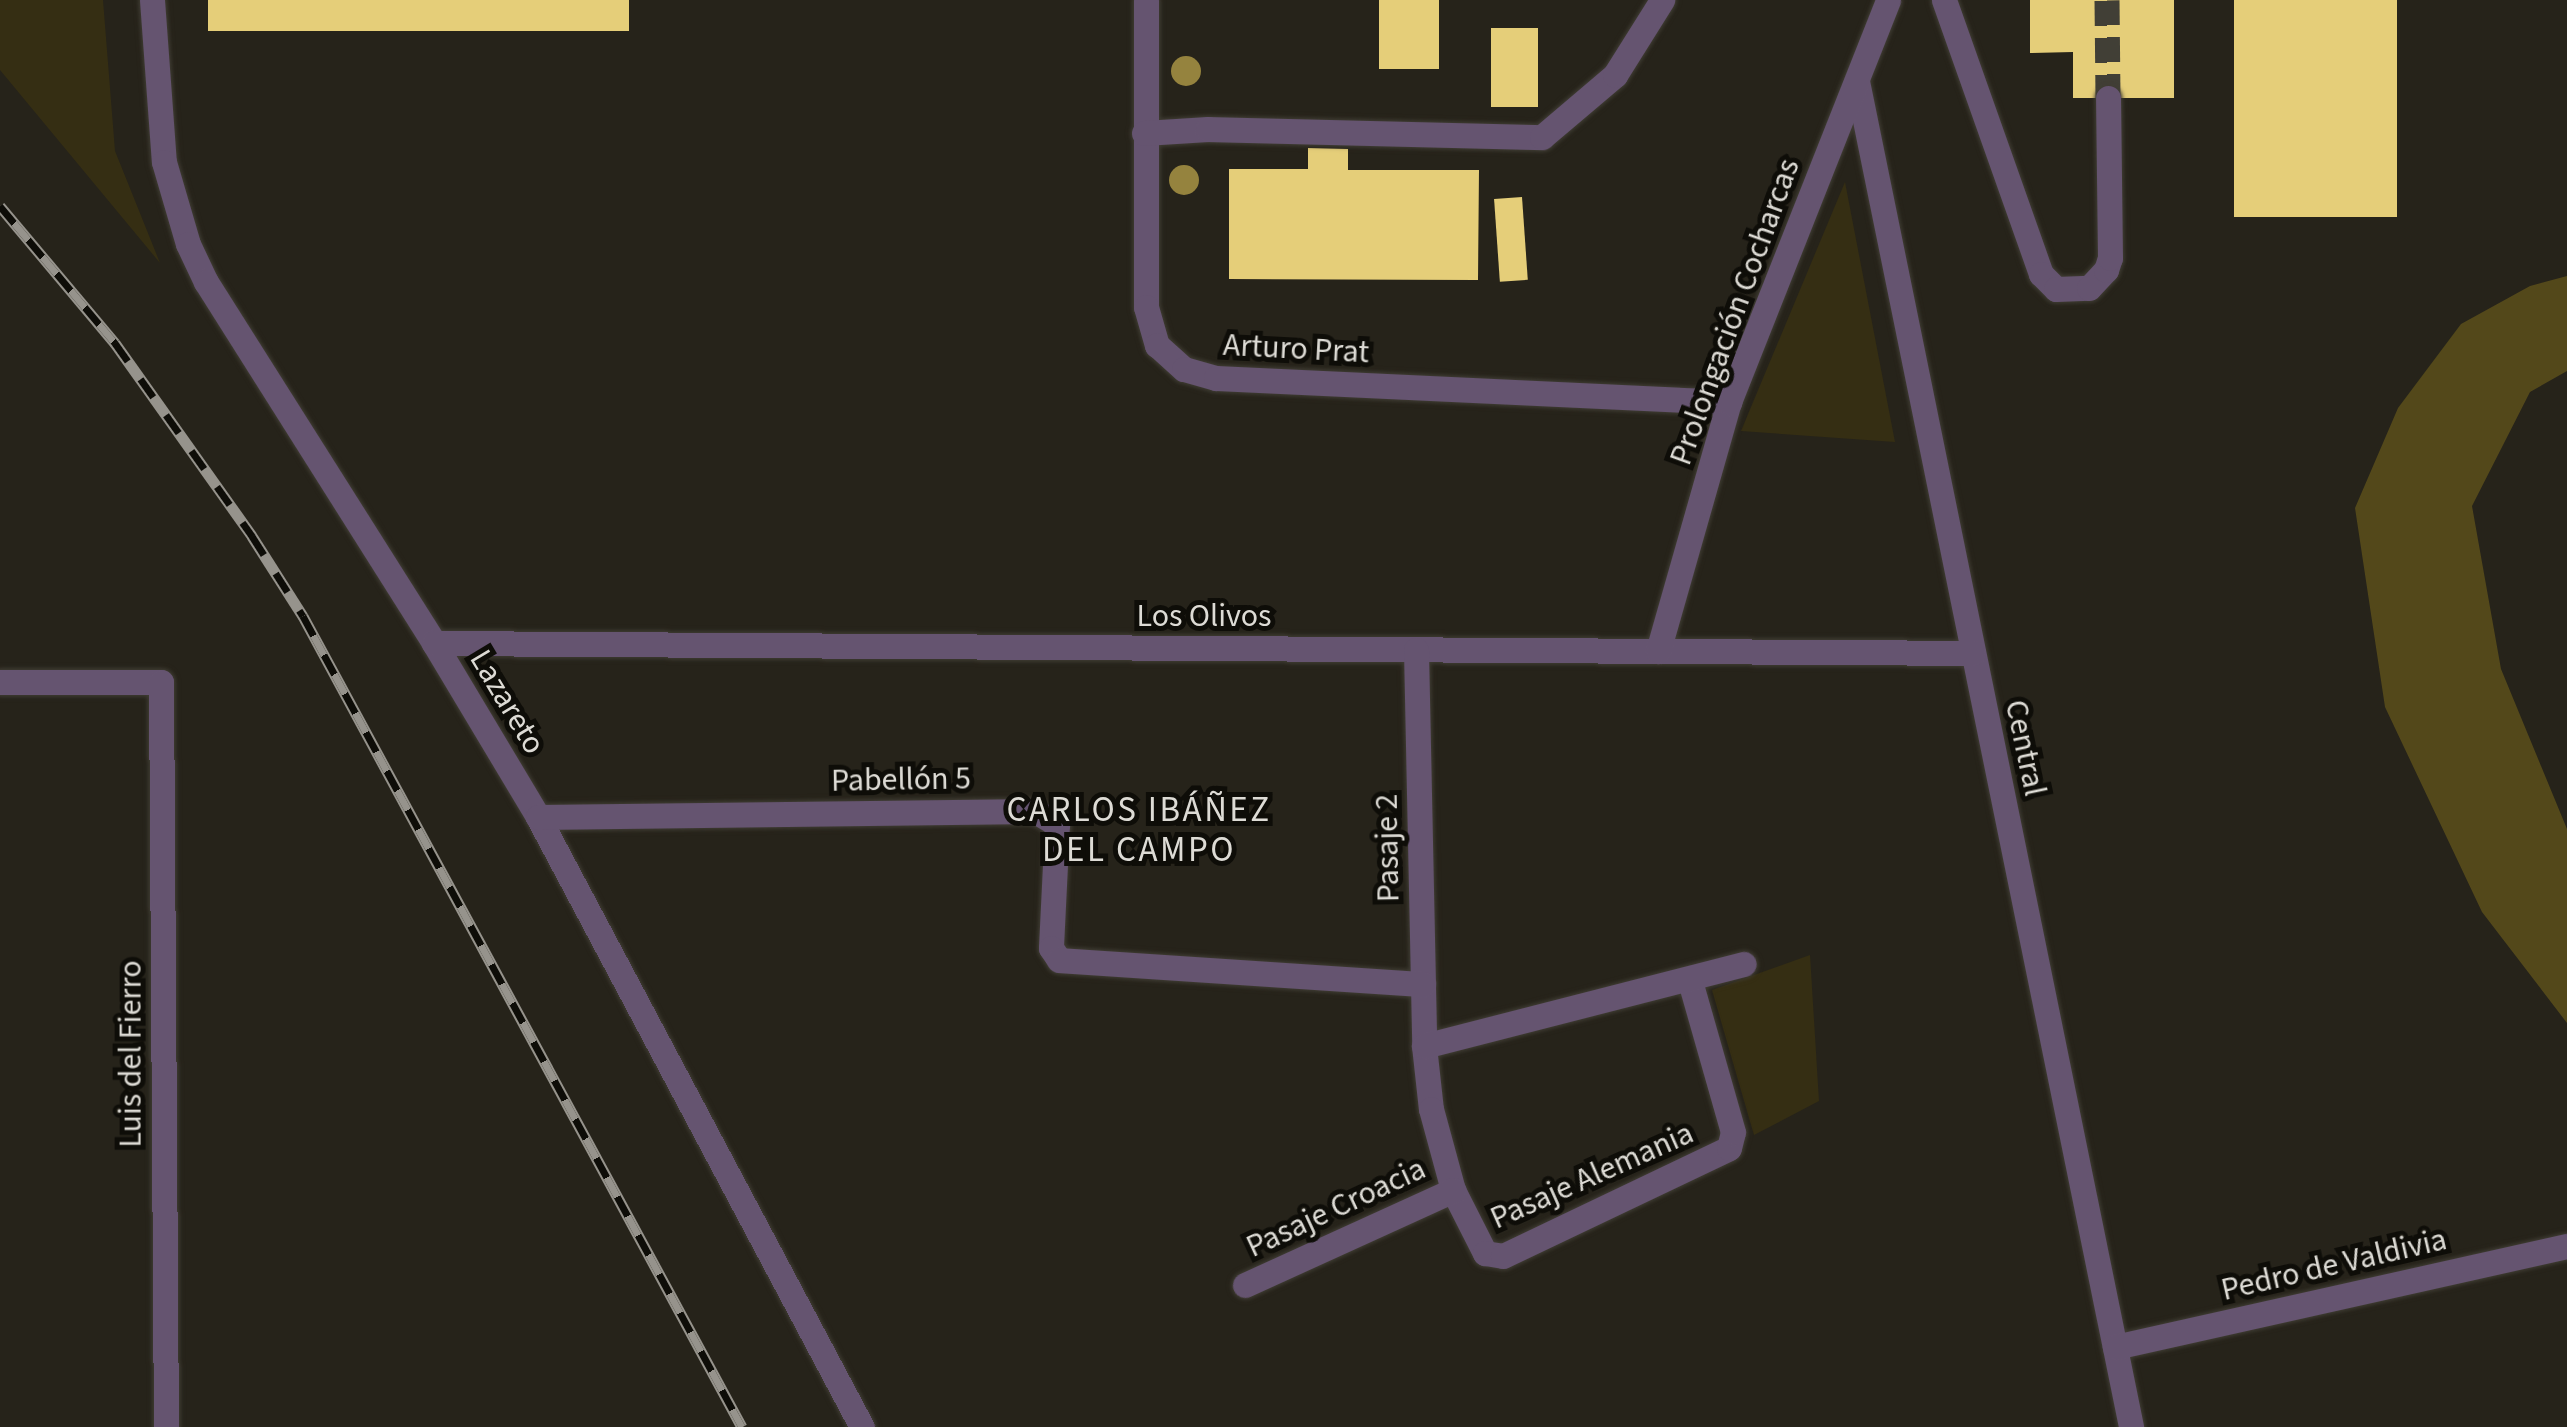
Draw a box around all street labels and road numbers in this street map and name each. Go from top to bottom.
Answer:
street label: Prolongación Cocharcas [1662,154,1808,470]
street label: Arturo Prat [1222,326,1370,372]
street label: Los Olivos [1136,597,1272,635]
street label: Lazareto [461,643,553,761]
street label: Central [1996,697,2054,799]
street label: Pabellón 5 [831,760,971,800]
street label: Pasaje 2 [1368,793,1408,903]
street label: Luis del Fierro [112,960,150,1148]
street label: Pasaje Alemania [1485,1114,1699,1238]
street label: Pasaje Croacia [1240,1150,1432,1266]
street label: Pedro de Valdivia [2218,1220,2450,1310]

